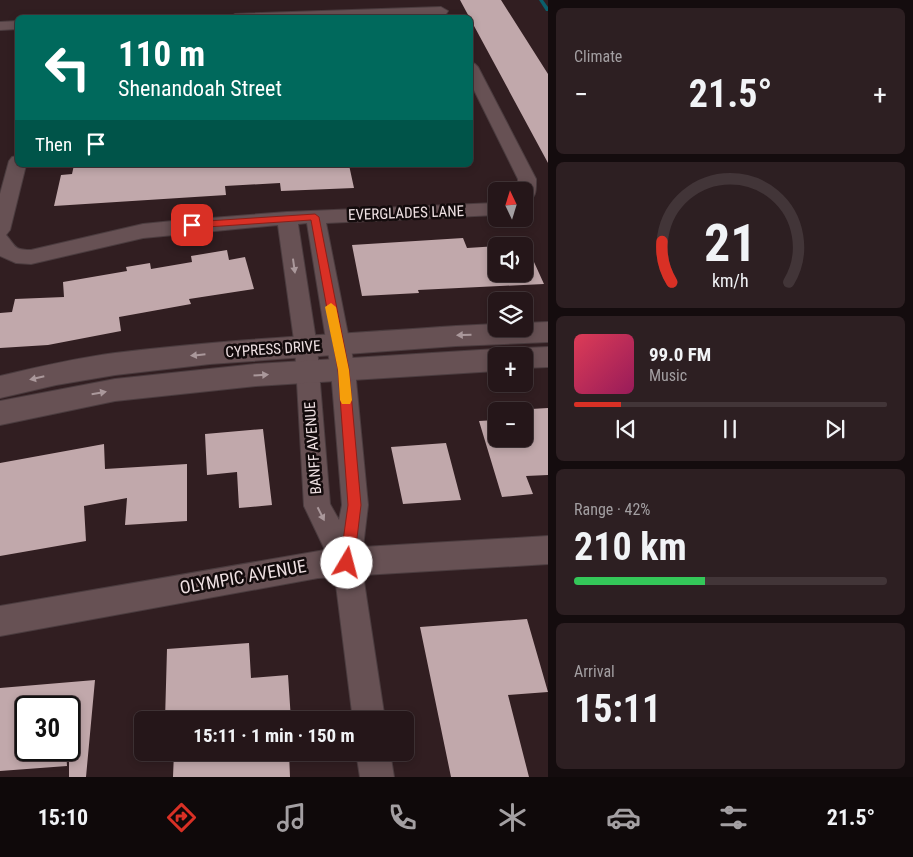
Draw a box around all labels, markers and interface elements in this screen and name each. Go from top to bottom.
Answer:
text: 110 m [118,34,205,75]
icon: left [35,35,100,100]
text: Climate [574,47,622,66]
text: 21.5° [689,72,772,116]
text: Shenandoah Street [118,76,282,101]
text: − [574,78,588,111]
text: + [873,78,887,111]
icon: arrive [82,130,110,158]
text: Then [35,133,72,156]
north arrow [488,182,532,228]
map controls [488,182,533,447]
street label: EVERGLADES LANE [348,202,464,224]
pin [171,204,213,246]
icon: arrive [178,211,206,239]
text: 21 [704,213,757,274]
button: sound [488,237,533,282]
one-way arrow [290,258,298,274]
text: km/h [712,270,749,291]
button: layers [488,292,533,337]
one-way arrow [456,332,472,340]
street label: CYPRESS DRIVE [225,337,321,361]
text: 99.0 FM [649,343,711,366]
button: + [488,347,533,392]
one-way arrow [189,351,205,359]
text: Music [649,366,687,385]
one-way arrow [253,370,269,378]
one-way arrow [29,374,44,382]
one-way arrow [91,388,107,396]
street label: BANFF AVENUE [301,401,325,495]
button: − [488,402,533,447]
icon: previous [612,415,640,443]
icon: pause [716,415,744,443]
icon: next [821,415,849,443]
text: Range · 42% [574,500,650,519]
one-way arrow [317,506,325,521]
text: 210 km [574,525,687,569]
position arrow [320,536,372,588]
street label: OLYMPIC AVENUE [178,555,308,598]
text: Arrival [574,662,615,681]
text: 15:11 [574,687,661,731]
speed limit sign: 30 [15,696,80,761]
text: 15:11 · 1 min · 150 m [193,724,355,747]
icon: directions [164,800,199,835]
icon: music [274,800,309,835]
icon: phone [385,800,420,835]
icon: climate [495,800,530,835]
icon: car [606,800,641,835]
icon: filters [716,800,751,835]
text: 15:10 [38,805,88,830]
text: 21.5° [827,805,875,830]

